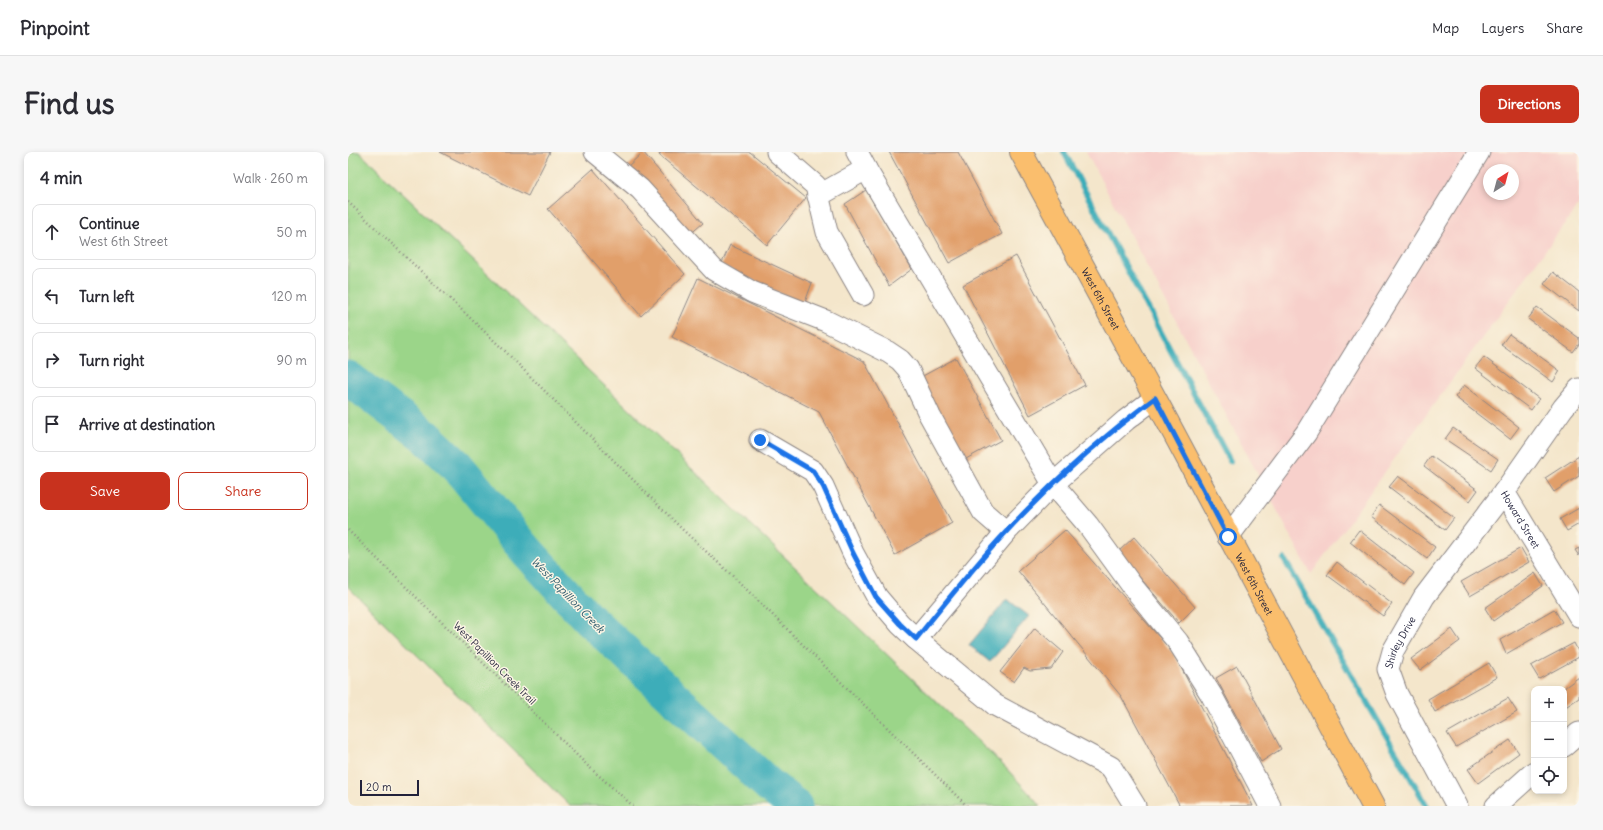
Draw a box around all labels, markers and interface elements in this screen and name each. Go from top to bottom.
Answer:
text: Pinpoint [20,16,90,40]
text: Map [1432,19,1459,37]
text: Layers [1481,19,1524,37]
text: Share [1546,19,1583,37]
button: Directions [1480,85,1579,123]
text: Find us [24,86,115,122]
north arrow [1483,164,1519,200]
text: 4 min [40,167,82,189]
text: Walk · 260 m [233,170,308,187]
text: Continue [79,214,140,233]
icon: ahead [41,221,63,243]
text: 50 m [276,224,307,241]
text: West 6th Street [79,233,168,250]
street label: West 6th Street [1078,266,1123,333]
icon: left [41,285,63,307]
text: Turn left [79,287,134,306]
text: 120 m [272,288,307,305]
icon: right [41,349,63,371]
text: Turn right [79,351,144,370]
text: 90 m [276,352,307,369]
icon: arrive [41,413,63,435]
text: Arrive at destination [79,415,215,434]
route end [751,431,769,449]
button: Save [40,472,170,510]
button: Share [178,472,308,510]
street label: Howard Street [1498,488,1543,552]
route start [1219,528,1237,546]
street label: West 6th Street [1232,551,1276,618]
water label: West Papillion Creek [528,554,609,637]
street label: Shirley Drive [1382,614,1419,670]
street label: West Papillion Creek Trail [451,619,539,707]
map controls [1531,686,1567,794]
button: + [1531,686,1567,722]
button: − [1531,722,1567,758]
button: locate [1531,758,1567,794]
scale bar [360,778,419,797]
text: 20 m [366,780,392,794]

